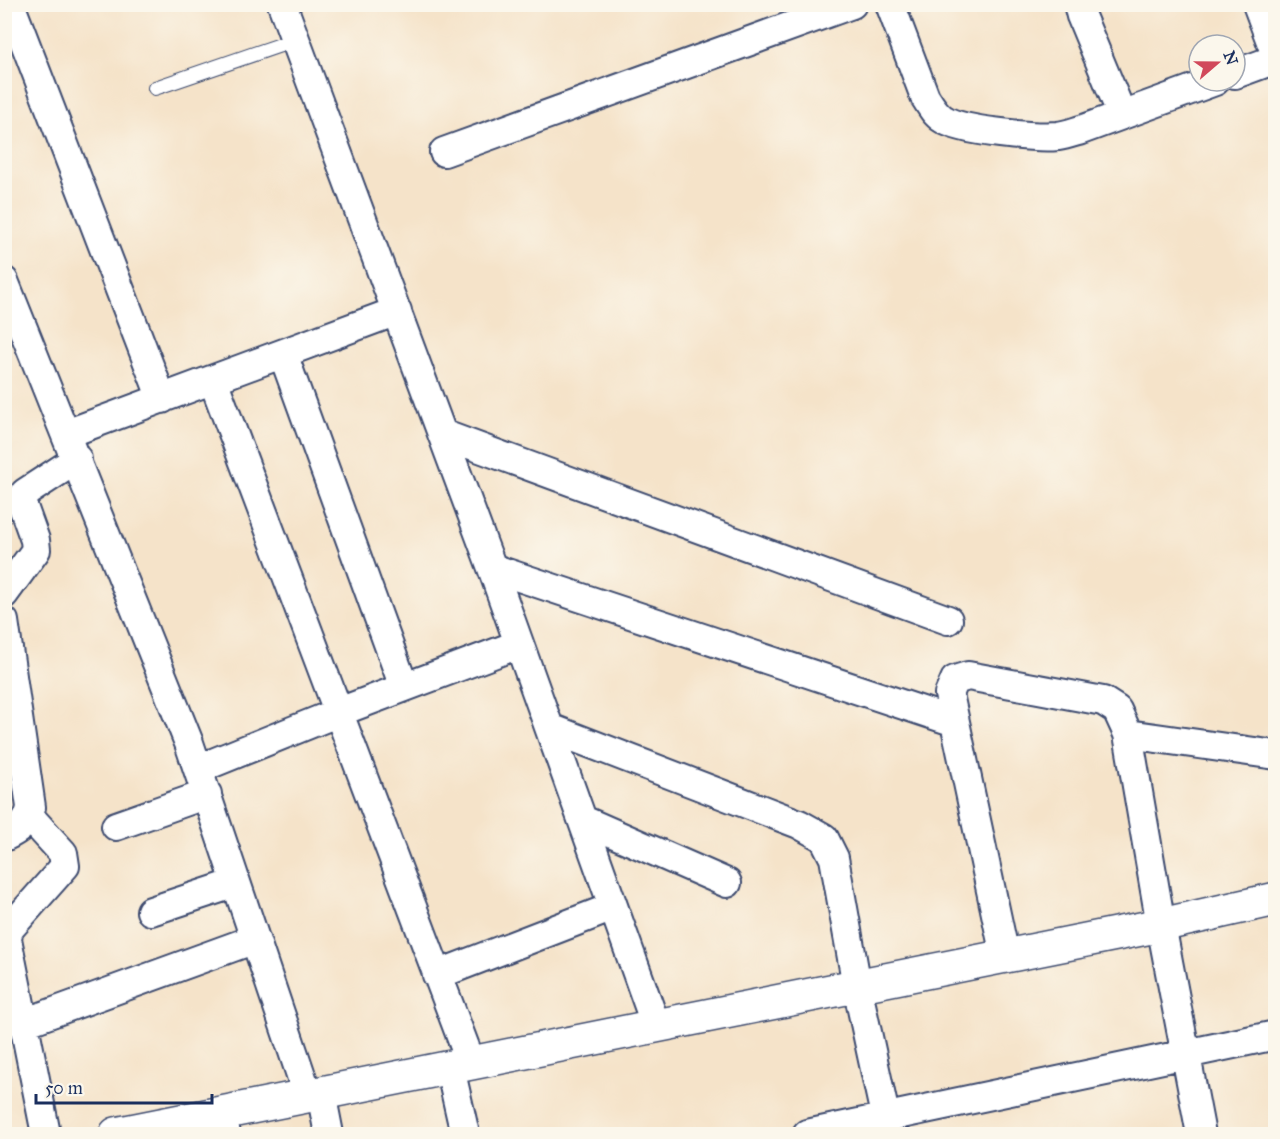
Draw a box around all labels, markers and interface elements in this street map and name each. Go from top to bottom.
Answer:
north arrow [1187,33,1247,93]
text: N [1219,48,1242,68]
scale bar [36,1067,212,1105]
text: 50 m [45,1077,83,1099]

